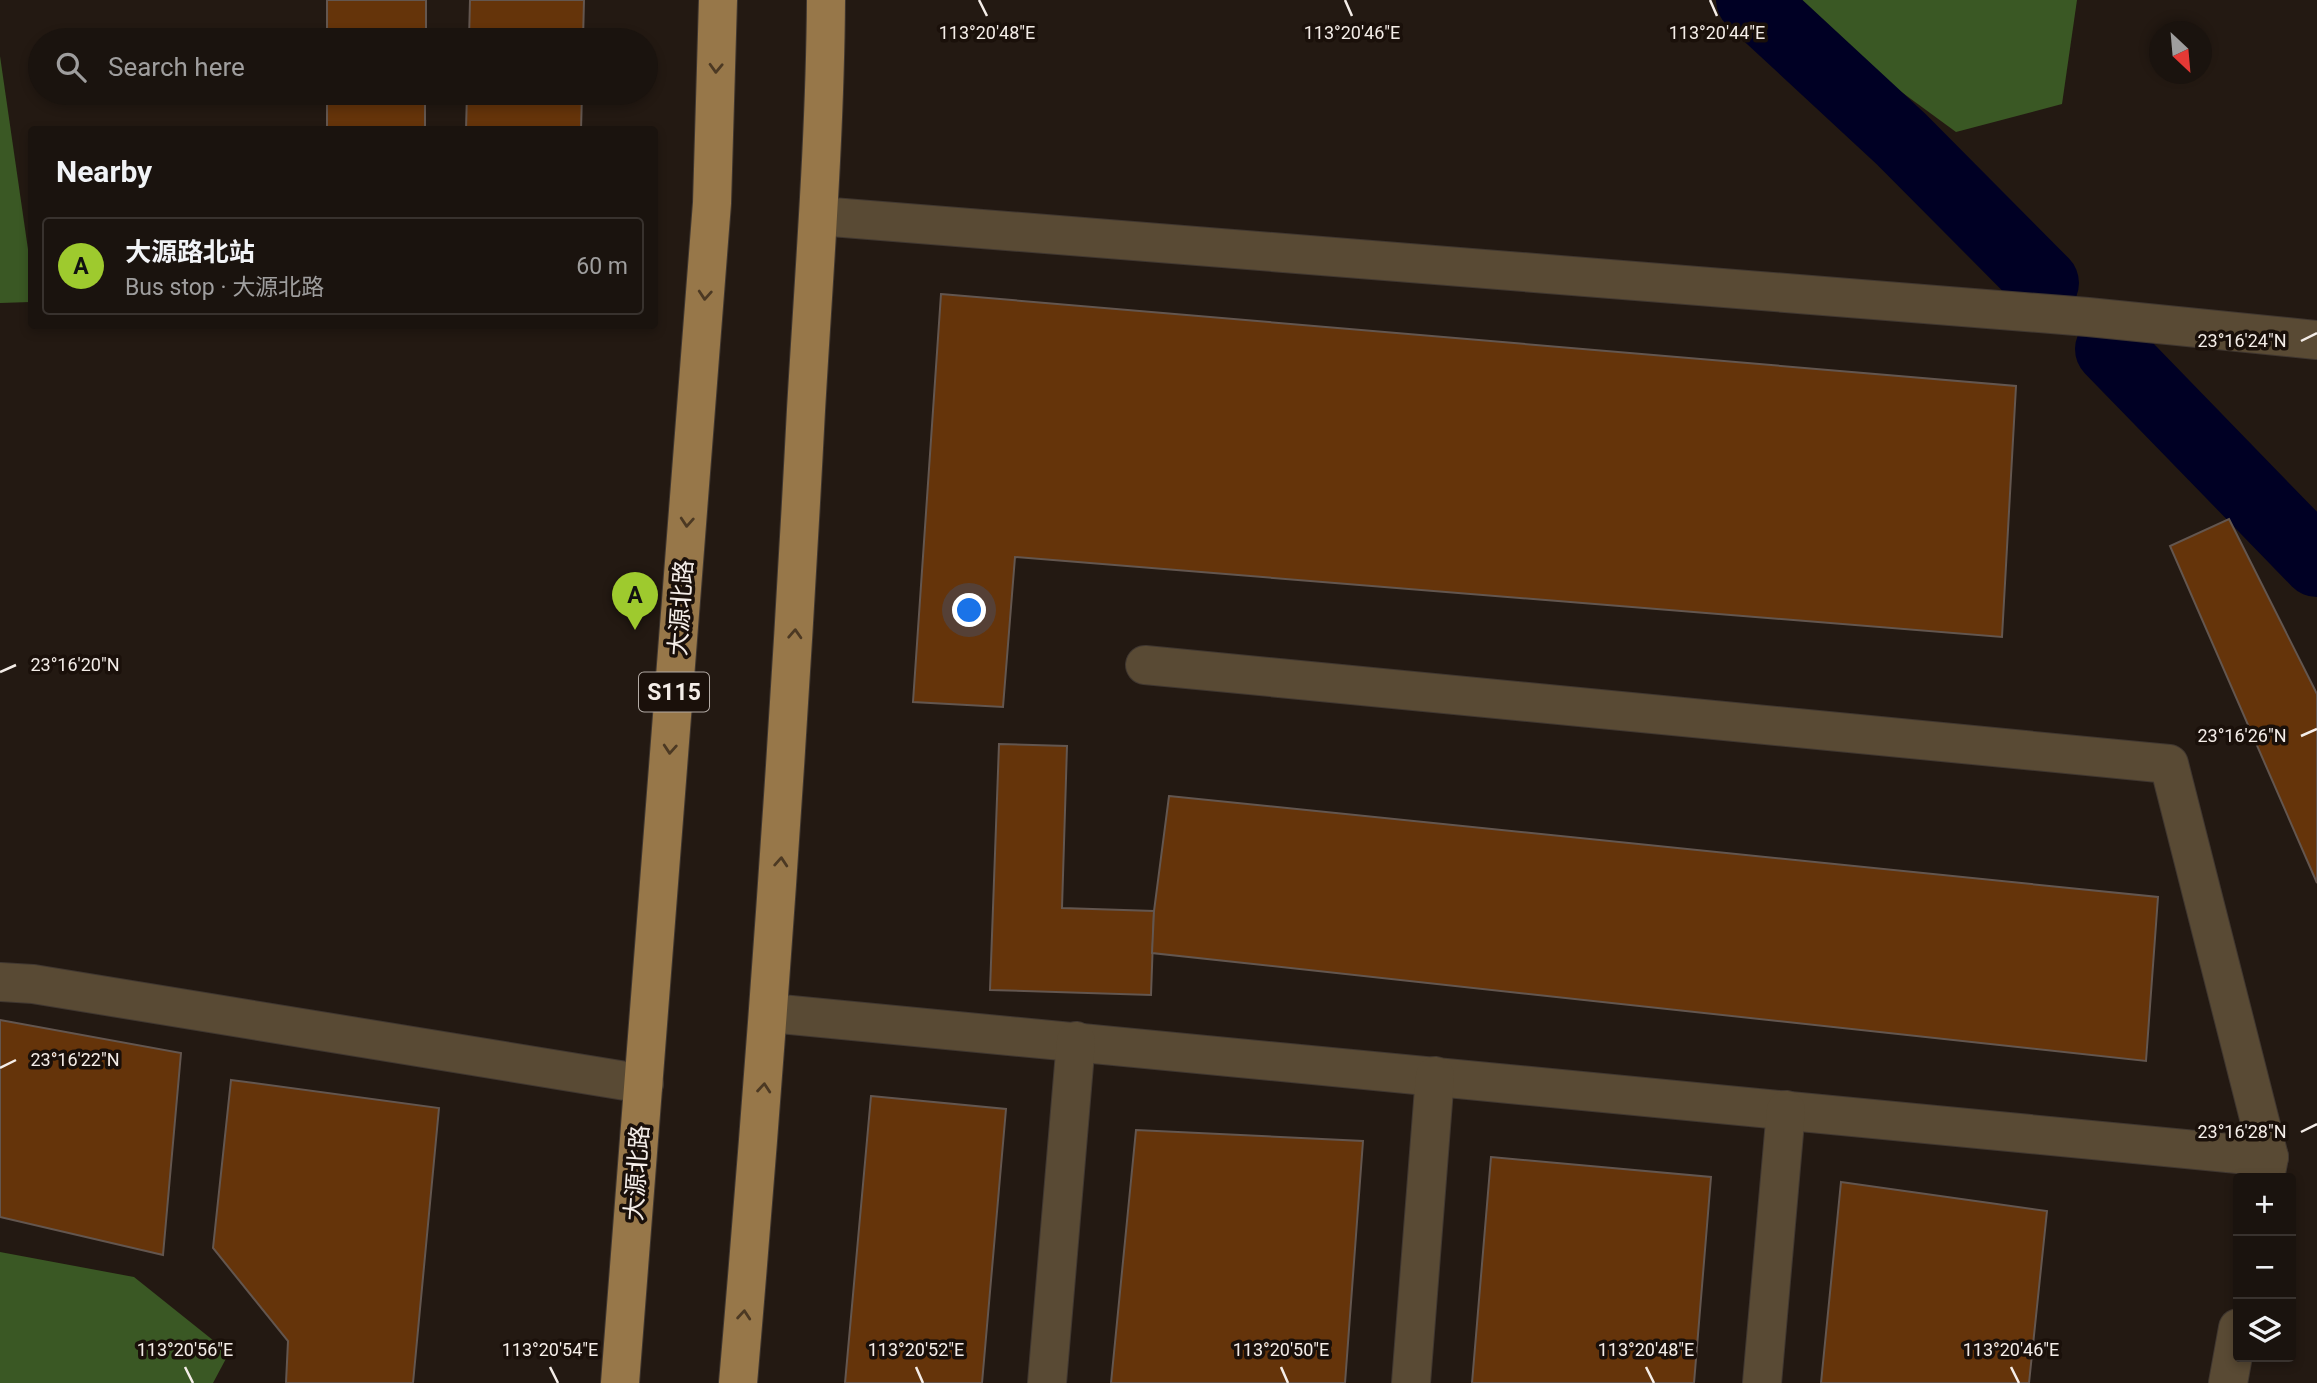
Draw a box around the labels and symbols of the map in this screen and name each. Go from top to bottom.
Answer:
north arrow [2149,21,2212,84]
text: 113°20'48"E [939,22,1035,43]
text: 113°20'46"E [1304,22,1400,43]
text: 113°20'44"E [1669,22,1765,43]
one-way arrow [708,63,724,74]
one-way arrow [698,290,713,301]
text: 23°16'24"N [2197,330,2287,351]
one-way arrow [680,517,695,528]
street label: 大源北路 [664,559,698,657]
pin: A [612,572,658,630]
your location [952,593,986,627]
one-way arrow [787,629,802,640]
text: 23°16'20"N [30,654,120,675]
road number: S115 [639,672,709,712]
text: 23°16'26"N [2197,725,2287,746]
one-way arrow [663,744,678,755]
one-way arrow [773,856,788,867]
text: 23°16'22"N [30,1049,120,1070]
one-way arrow [756,1083,771,1094]
text: 23°16'28"N [2197,1121,2287,1142]
street label: 大源北路 [620,1124,654,1222]
one-way arrow [736,1309,751,1320]
text: 113°20'56"E [137,1339,233,1360]
text: 113°20'54"E [502,1339,598,1360]
text: 113°20'52"E [868,1339,964,1360]
text: 113°20'50"E [1233,1339,1329,1360]
text: 113°20'48"E [1598,1339,1694,1360]
text: 113°20'46"E [1963,1339,2059,1360]

